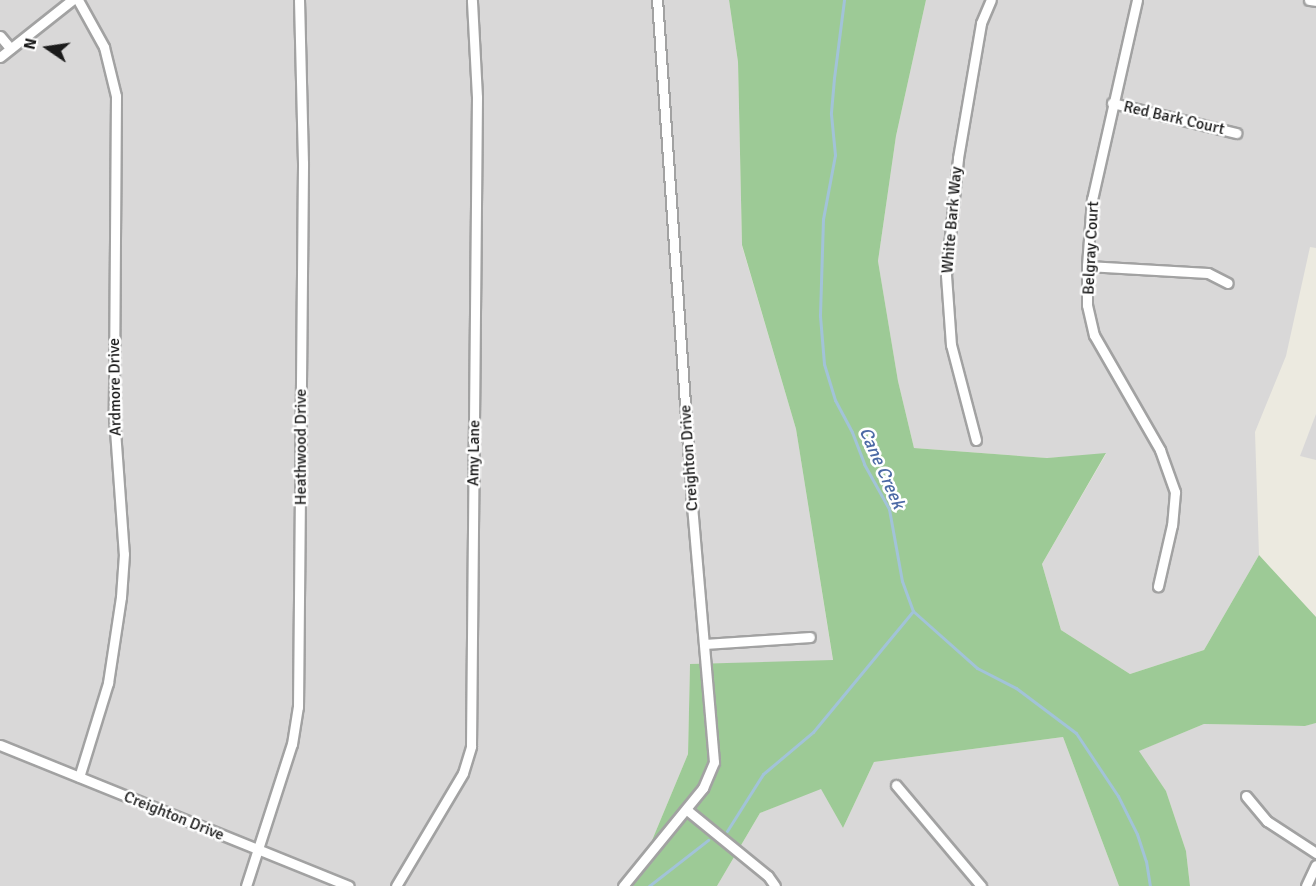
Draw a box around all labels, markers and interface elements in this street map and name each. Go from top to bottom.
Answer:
north arrow [18,18,78,78]
text: N [19,36,41,52]
street label: Red Bark Court [1122,97,1226,139]
street label: White Bark Way [938,166,966,274]
street label: Belgray Court [1079,201,1103,295]
street label: Ardmore Drive [105,338,125,436]
street label: Heathwood Drive [291,389,311,505]
street label: Creighton Drive [676,404,702,512]
street label: Amy Lane [464,420,484,486]
water label: Cane Creek [854,424,910,512]
street label: Creighton Drive [121,787,227,845]

